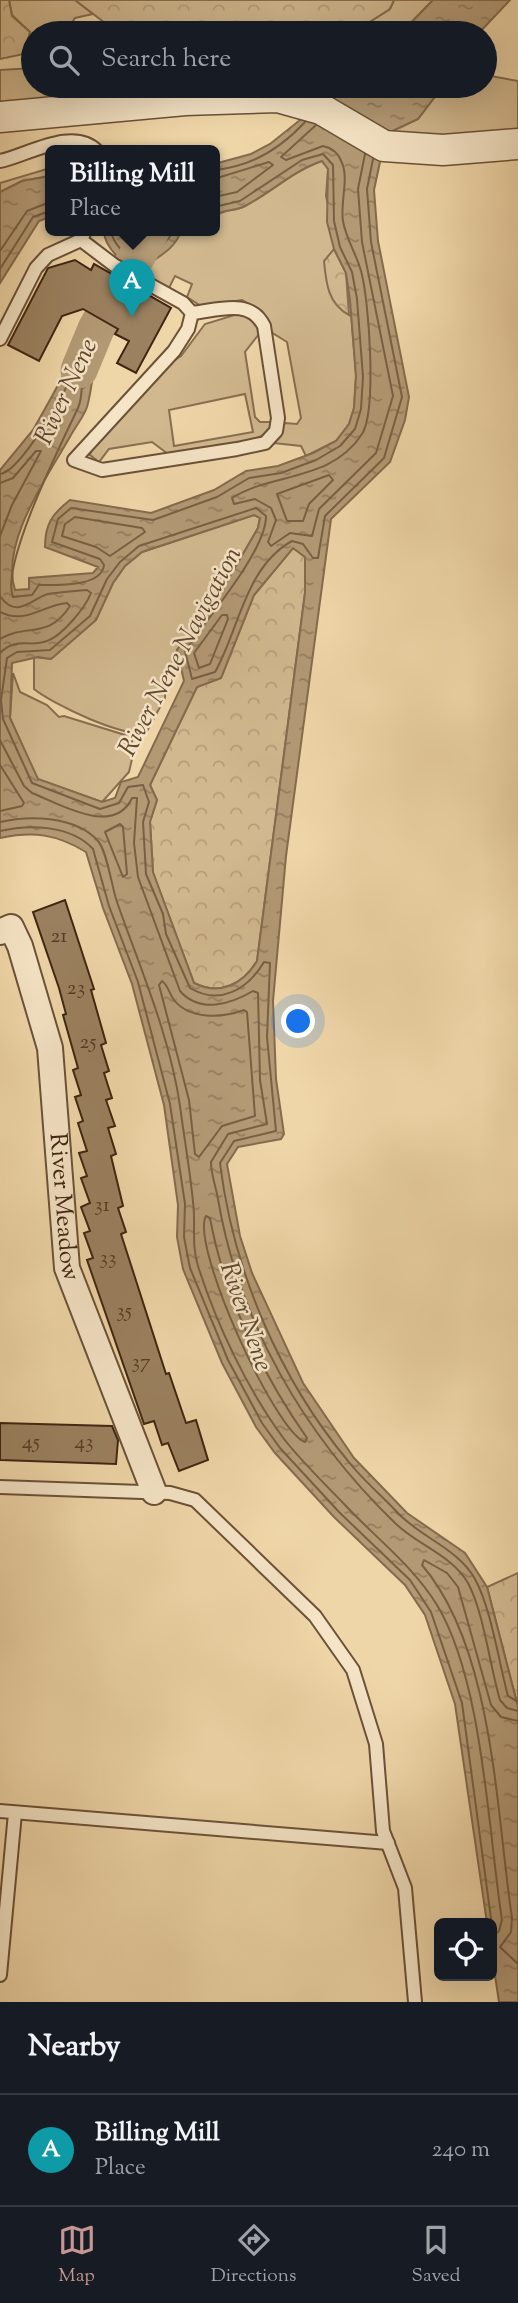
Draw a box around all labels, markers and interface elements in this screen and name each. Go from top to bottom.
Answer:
search box [21,21,497,98]
icon: search [45,41,83,79]
text: Search here [101,41,231,78]
popup [45,145,220,236]
text: Billing Mill [70,156,195,193]
text: Place [70,193,121,226]
pin: A [109,259,155,317]
water label: River Nene [26,333,108,451]
water label: River Nene Navigation [110,540,252,763]
house number: 21 [51,922,67,952]
house number: 23 [67,974,85,1004]
your location [281,1004,315,1038]
house number: 25 [79,1028,97,1058]
street label: River Meadow [40,1132,88,1286]
house number: 31 [94,1191,110,1221]
house number: 33 [100,1244,116,1274]
water label: River Nene [209,1257,281,1377]
house number: 35 [116,1297,132,1327]
house number: 37 [131,1348,151,1378]
house number: 45 [22,1428,40,1458]
house number: 43 [74,1428,94,1458]
map controls [434,1918,497,1981]
button: locate [434,1918,497,1981]
text: Nearby [28,2026,120,2069]
text: Billing Mill [95,2115,220,2152]
text: A [42,2134,60,2167]
text: 240 m [432,2134,490,2167]
text: Place [95,2152,146,2185]
tab: Map [58,2221,96,2290]
tab: Directions [211,2221,296,2290]
tab: Saved [412,2221,460,2290]

